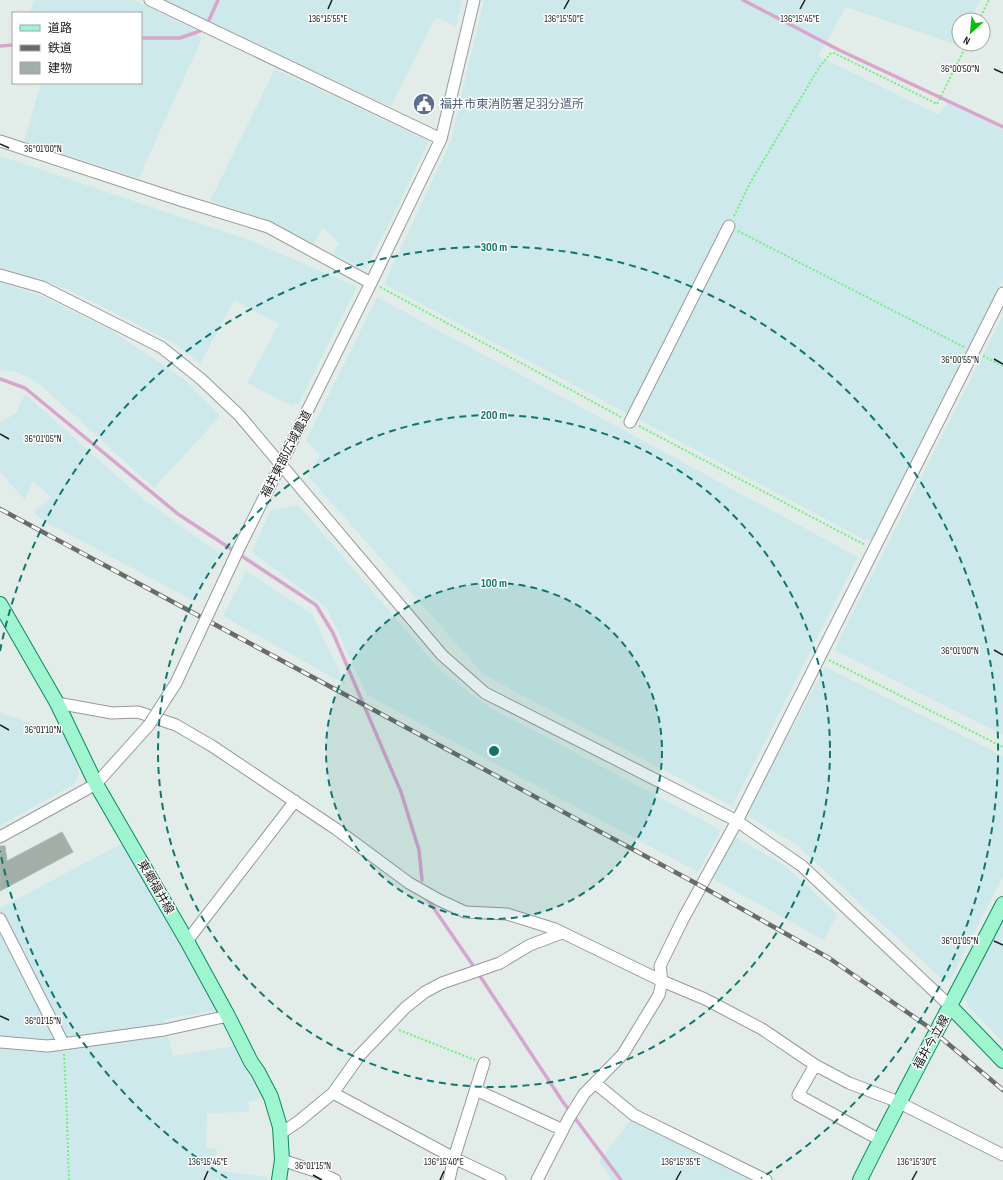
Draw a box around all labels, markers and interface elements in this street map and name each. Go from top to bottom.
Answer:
legend [12,12,142,84]
north arrow [951,12,991,52]
text: 136°15'55"E [308,13,348,25]
text: 136°15'50"E [544,13,584,25]
text: 136°15'45"E [780,13,820,25]
text: 道路 [48,21,72,36]
text: N [961,33,972,48]
text: 鉄道 [48,41,72,56]
text: 建物 [48,61,72,76]
text: 36°00'50"N [941,63,979,75]
public building icon: 福井市東消防署足羽分遣所 [411,91,437,117]
place label: 福井市東消防署足羽分遣所 [440,97,584,112]
text: 36°01'00"N [24,143,62,155]
text: 300 m [481,240,507,255]
text: 36°00'55"N [941,354,979,366]
street label: 福井東部広域農道 [258,408,315,500]
text: 200 m [481,408,507,423]
text: 36°01'05"N [24,433,62,445]
text: 100 m [481,576,507,591]
text: 36°01'00"N [941,645,979,657]
text: 36°01'10"N [25,724,61,736]
centre of rings [487,744,501,758]
street label: 東郷福井線 [134,858,177,917]
text: 36°01'05"N [941,935,979,947]
street label: 福井今立線 [910,1012,953,1072]
text: 36°01'15"N [25,1015,61,1027]
text: 136°15'45"E [188,1156,228,1168]
text: 136°15'40"E [424,1156,464,1168]
text: 136°15'35"E [661,1156,701,1168]
text: 136°15'30"E [897,1156,937,1168]
text: 36°01'15"N [295,1160,331,1172]

